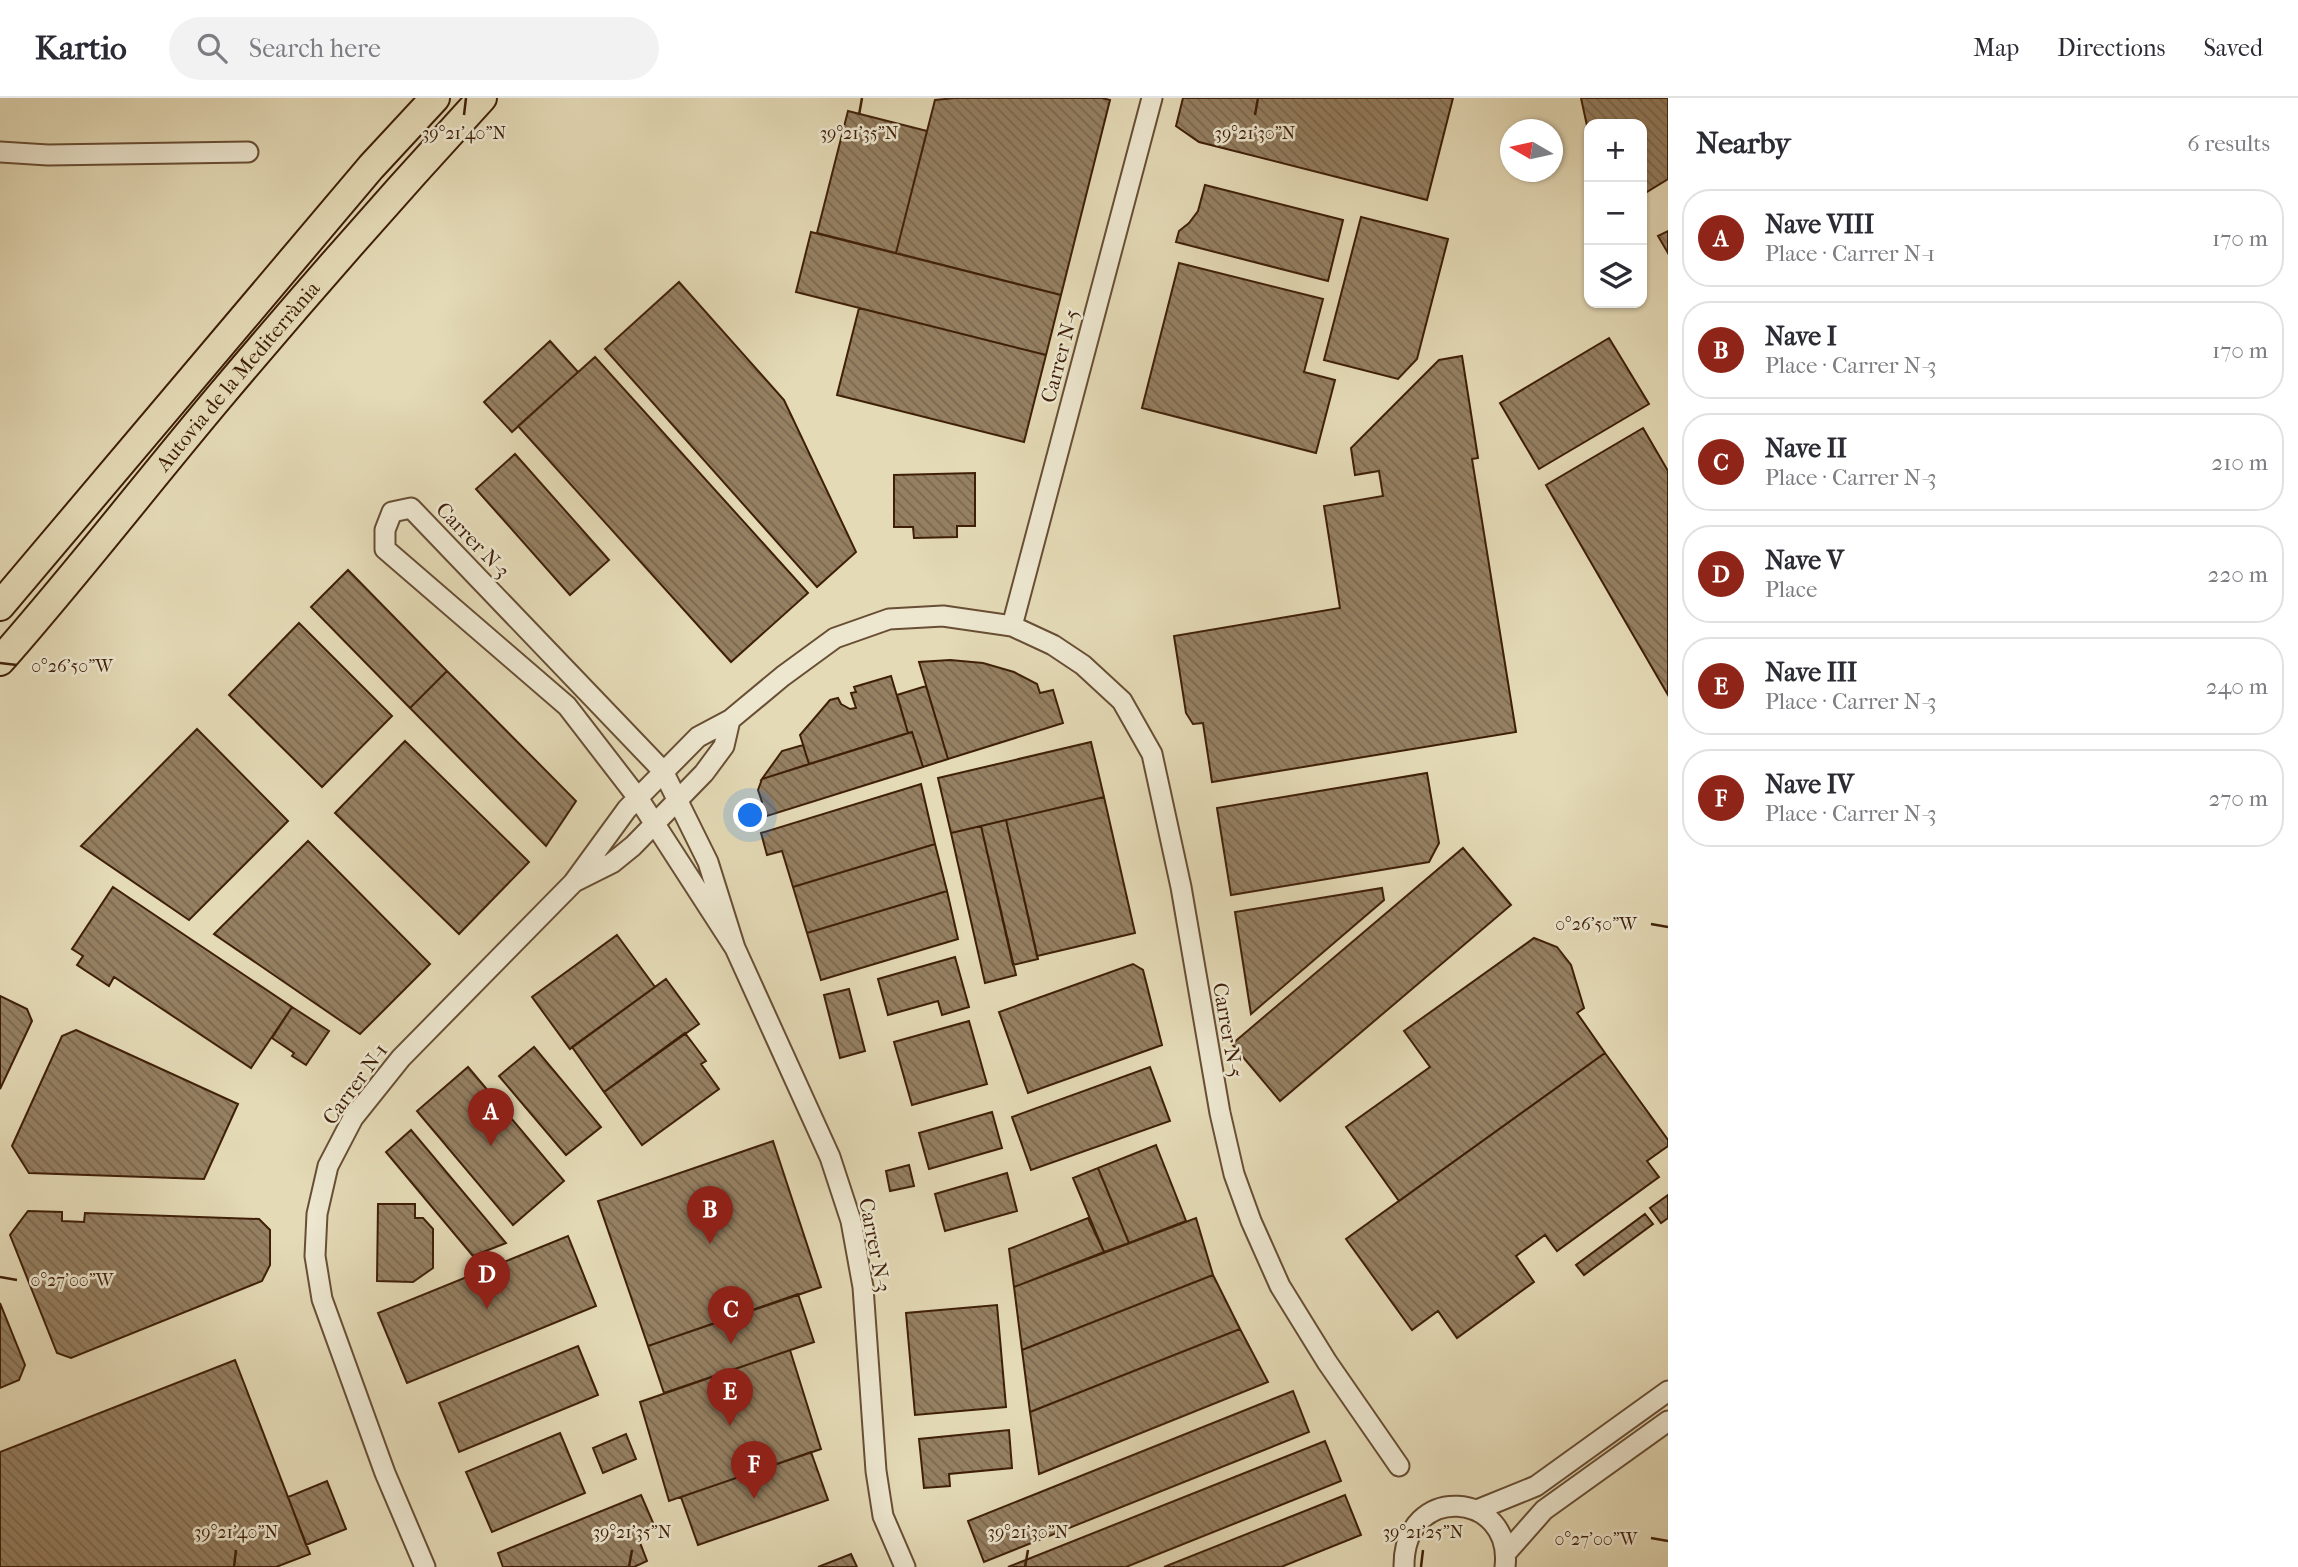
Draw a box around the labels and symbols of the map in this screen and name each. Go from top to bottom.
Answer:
north arrow [1500,119,1563,182]
text: 39°21'40"N [422,123,506,144]
text: 39°21'35"N [820,123,899,144]
text: 39°21'30"N [1215,123,1296,144]
street label: Autovia de la Mediterrània [150,276,325,477]
street label: Carrer N-5 [1036,307,1084,405]
street label: Carrer N-3 [431,497,515,583]
text: 0°26'50"W [31,656,114,677]
your location [733,798,767,832]
text: 0°26'50"W [1555,914,1638,935]
street label: Carrer N-5 [1208,981,1248,1079]
street label: Carrer N-1 [318,1039,392,1129]
pin: A [468,1088,514,1146]
pin: B [687,1186,733,1244]
street label: Carrer N-3 [854,1196,896,1294]
pin: D [464,1251,510,1309]
text: 0°27'00"W [31,1270,115,1291]
pin: C [708,1286,754,1344]
pin: E [707,1368,753,1426]
pin: F [731,1441,777,1499]
text: 39°21'40"N [194,1522,278,1543]
text: 39°21'35"N [593,1522,672,1543]
text: 39°21'30"N [988,1522,1069,1543]
text: 39°21'25"N [1383,1522,1464,1543]
text: 0°27'00"W [1555,1529,1639,1550]

